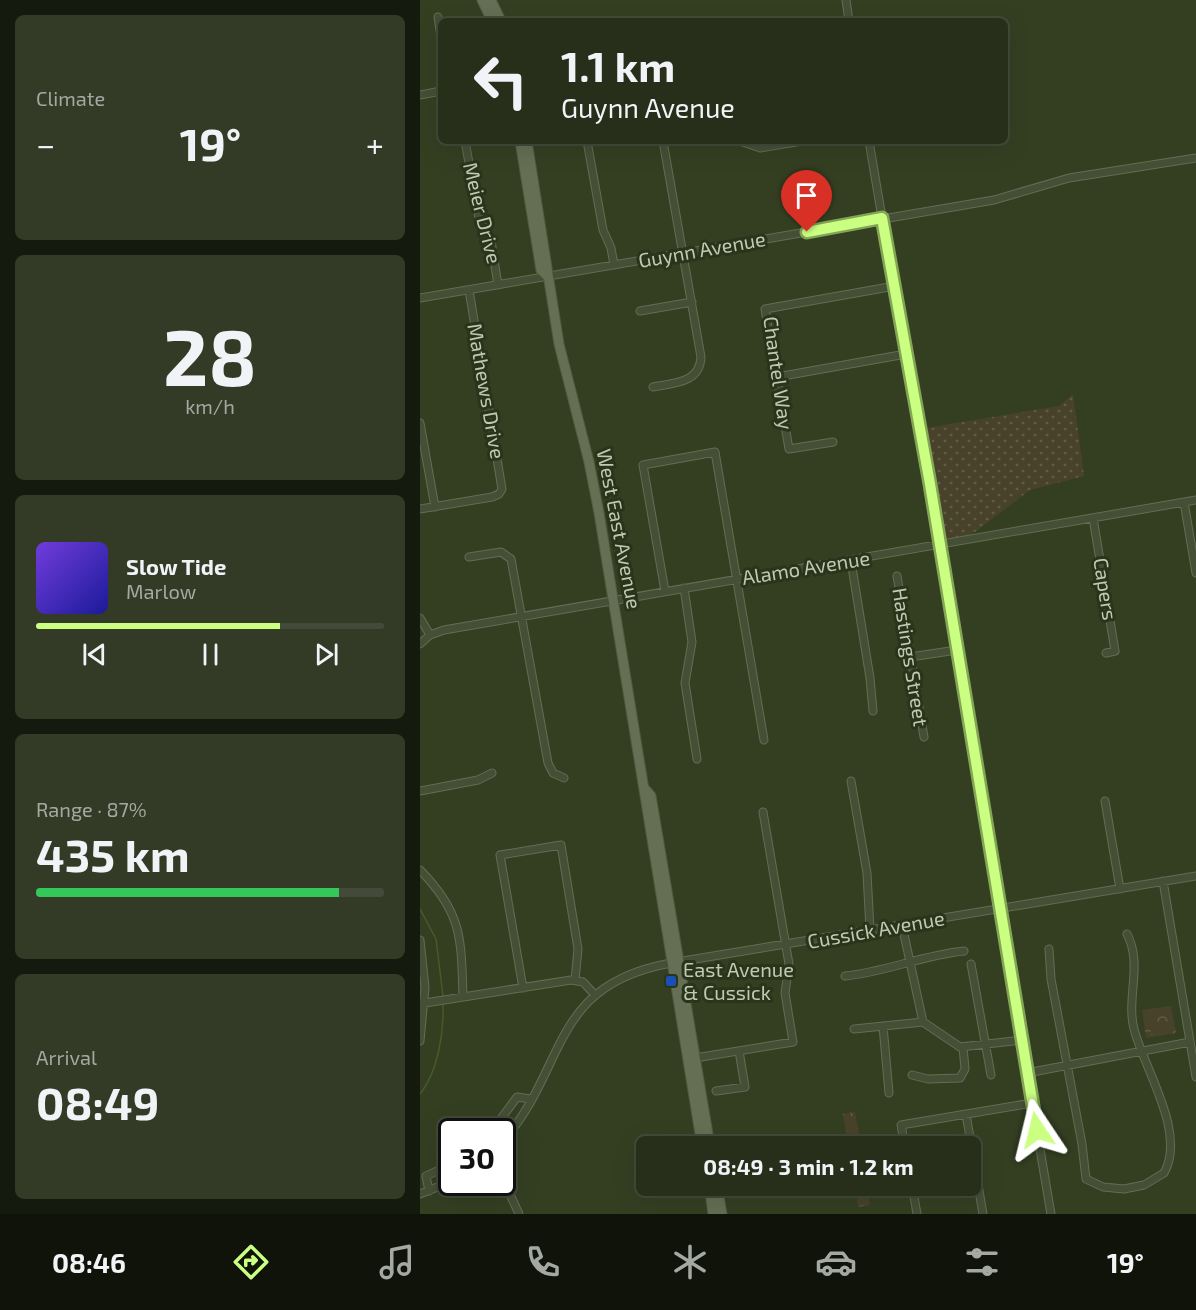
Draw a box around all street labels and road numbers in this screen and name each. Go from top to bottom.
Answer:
street label: Meier Drive [459,160,507,266]
street label: Guynn Avenue [636,226,767,272]
street label: Chantel Way [759,315,799,431]
street label: Mathews Drive [463,321,511,460]
street label: West East Avenue [593,447,647,611]
street label: Alamo Avenue [740,545,872,589]
street label: Capers [1089,556,1123,622]
street label: Hastings Street [888,586,934,728]
street label: Cussick Avenue [805,905,946,953]

